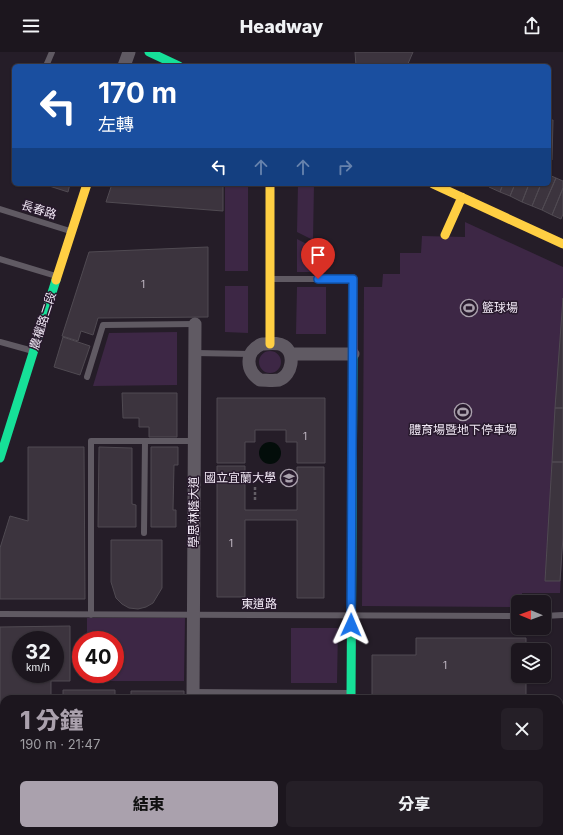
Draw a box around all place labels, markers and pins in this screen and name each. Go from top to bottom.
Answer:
pin [301,238,335,279]
sports icon: 籃球場 [459,298,479,318]
place label: 籃球場 [482,300,518,315]
sports icon: 體育場暨地下停車場 [453,402,473,422]
place label: 體育場暨地下停車場 [409,422,517,437]
school or university icon: 國立宜蘭大學 [279,468,299,488]
place label: 國立宜蘭大學 [204,470,276,485]

